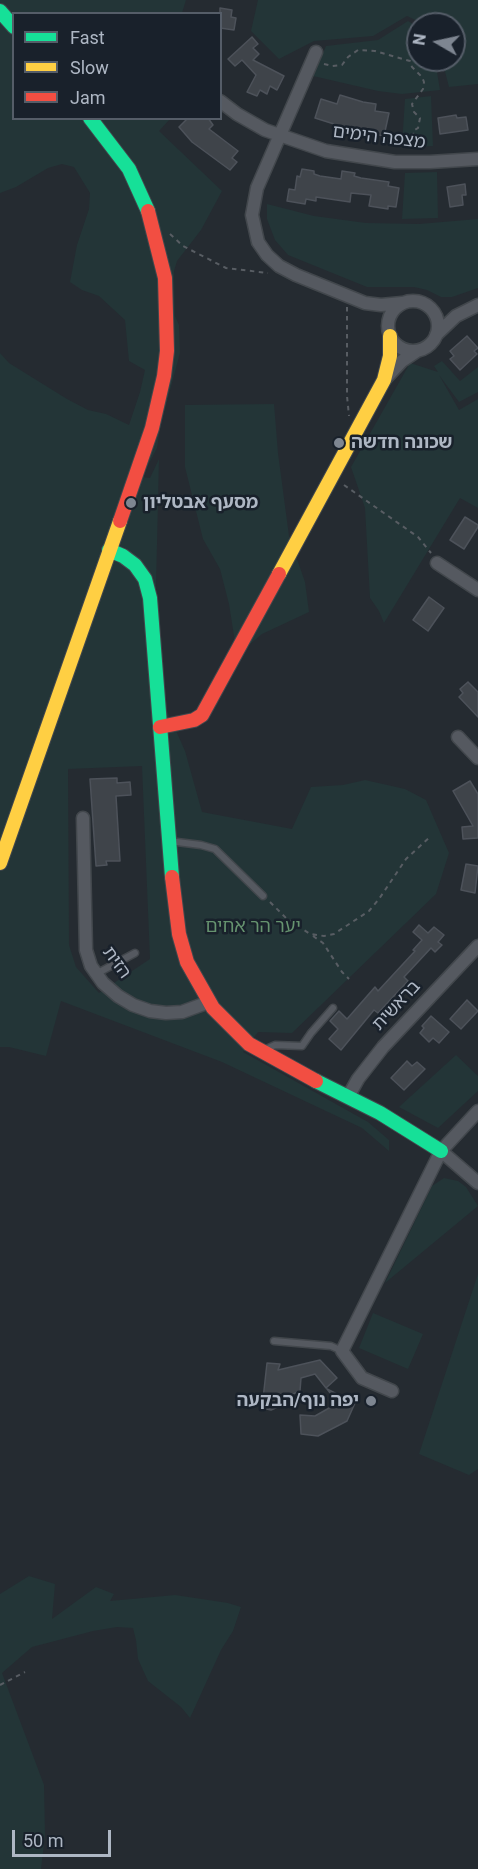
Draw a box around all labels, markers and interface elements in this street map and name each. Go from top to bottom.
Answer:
legend [12,12,222,120]
north arrow [406,12,466,72]
text: Fast [70,27,105,48]
text: N [409,32,430,46]
text: Slow [70,57,109,78]
text: Jam [70,87,106,108]
street label: מצפה הימים [331,122,427,154]
place label: שכונה חדשה [351,432,453,454]
marker: שכונה חדשה [332,436,346,450]
place label: מסעף אבטליון [143,492,258,514]
marker: מסעף אבטליון [124,496,138,510]
park label: יער הר אחים [205,916,301,938]
street label: הזית [97,943,135,983]
street label: בראשית [368,976,426,1036]
place label: יפה נוף/הבקעה [236,1390,359,1412]
marker: יפה נוף/הבקעה [364,1394,378,1408]
scale bar [15,1818,114,1856]
text: 50 m [23,1830,63,1851]

